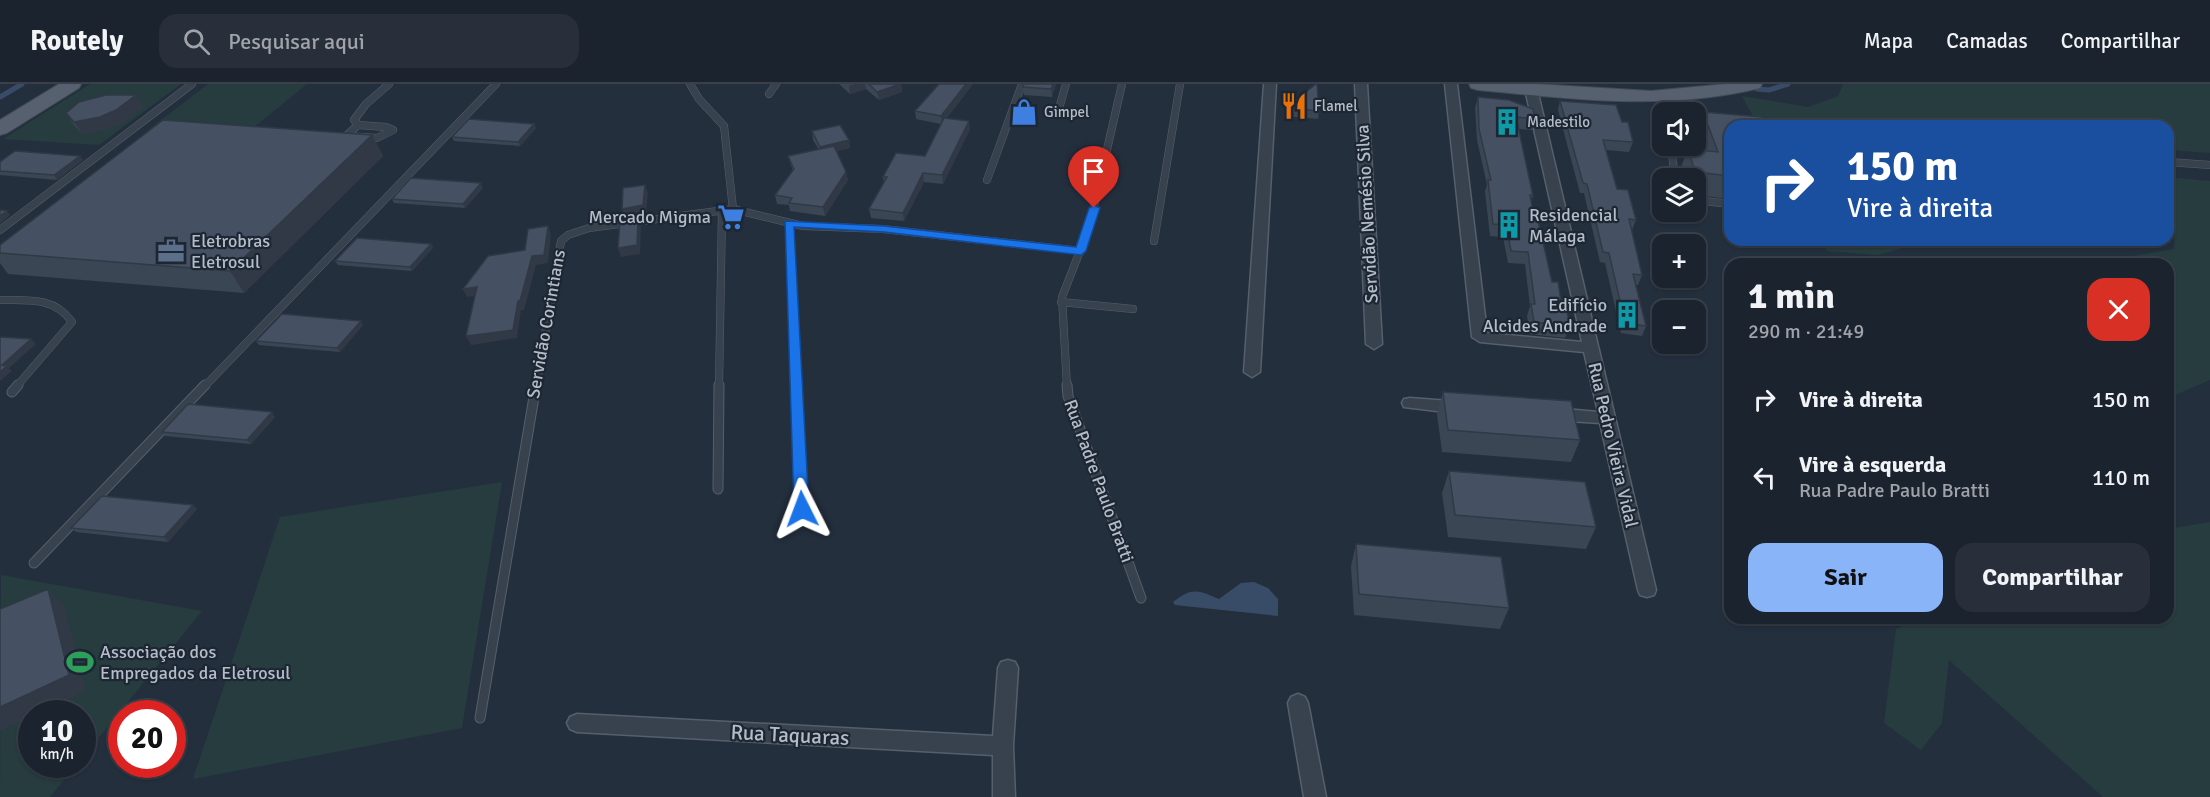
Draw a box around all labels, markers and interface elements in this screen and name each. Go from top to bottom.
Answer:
search box [159,14,579,68]
text: Routely [30,24,123,58]
icon: search [180,25,213,58]
text: Pesquisar aqui [228,28,365,55]
text: Mapa [1864,28,1913,54]
text: Camadas [1946,28,2028,54]
text: Compartilhar [2061,28,2180,54]
restaurant icon: Flamel [1279,91,1309,121]
shop icon: Gimpel [1009,97,1039,127]
place label: Flamel [1314,97,1358,115]
map controls [1652,102,1706,354]
button: sound [1652,102,1706,156]
place label: Gimpel [1044,103,1090,121]
building icon: Madestilo [1492,107,1522,137]
place label: Madestilo [1527,113,1590,131]
street label: Servidão Nemésio Silva [1351,124,1383,304]
text: 150 m [1847,141,1958,192]
icon: right [1748,144,1826,222]
pin [1068,146,1119,208]
icon: arrive [1077,155,1110,188]
button: layers [1652,168,1706,222]
text: Vire à direita [1847,192,1993,225]
supermarket icon: Mercado Migma [716,202,746,232]
place label: Residencial Málaga [1529,204,1618,247]
place label: Mercado Migma [588,206,711,228]
building icon: Residencial Málaga [1494,210,1524,240]
place label: Eletrobras Eletrosul [191,230,270,273]
button: + [1652,234,1706,288]
office icon: Eletrobras Eletrosul [156,236,186,266]
street label: Servidão Corintians [522,248,570,400]
text: 1 min [1748,274,1835,319]
button: close [2087,278,2150,341]
place label: Edifício Alcides Andrade [1483,294,1607,337]
building icon: Edifício Alcides Andrade [1612,300,1642,330]
button: − [1652,300,1706,354]
text: 290 m · 21:49 [1748,319,1864,344]
street label: Rua Pedro Vieira Vidal [1583,360,1643,530]
icon: right [1748,383,1781,416]
text: Vire à direita [1799,386,1923,413]
text: 150 m [2092,386,2150,413]
street label: Rua Padre Paulo Bratti [1059,396,1139,566]
text: Vire à esquerda [1799,451,1946,478]
icon: left [1748,461,1781,494]
text: 110 m [2092,464,2150,491]
position arrow [770,477,834,541]
text: Rua Padre Paulo Bratti [1799,478,1990,503]
button: Sair [1748,543,1943,612]
button: Compartilhar [1955,543,2150,612]
place label: Associação dos Empregados da Eletrosul [100,641,291,684]
sports icon: Associação dos Empregados da Eletrosul [65,647,95,677]
speed limit sign: 20 [108,700,186,778]
text: 10 [41,713,73,750]
street label: Rua Taquaras [730,719,850,751]
text: km/h [40,745,74,763]

